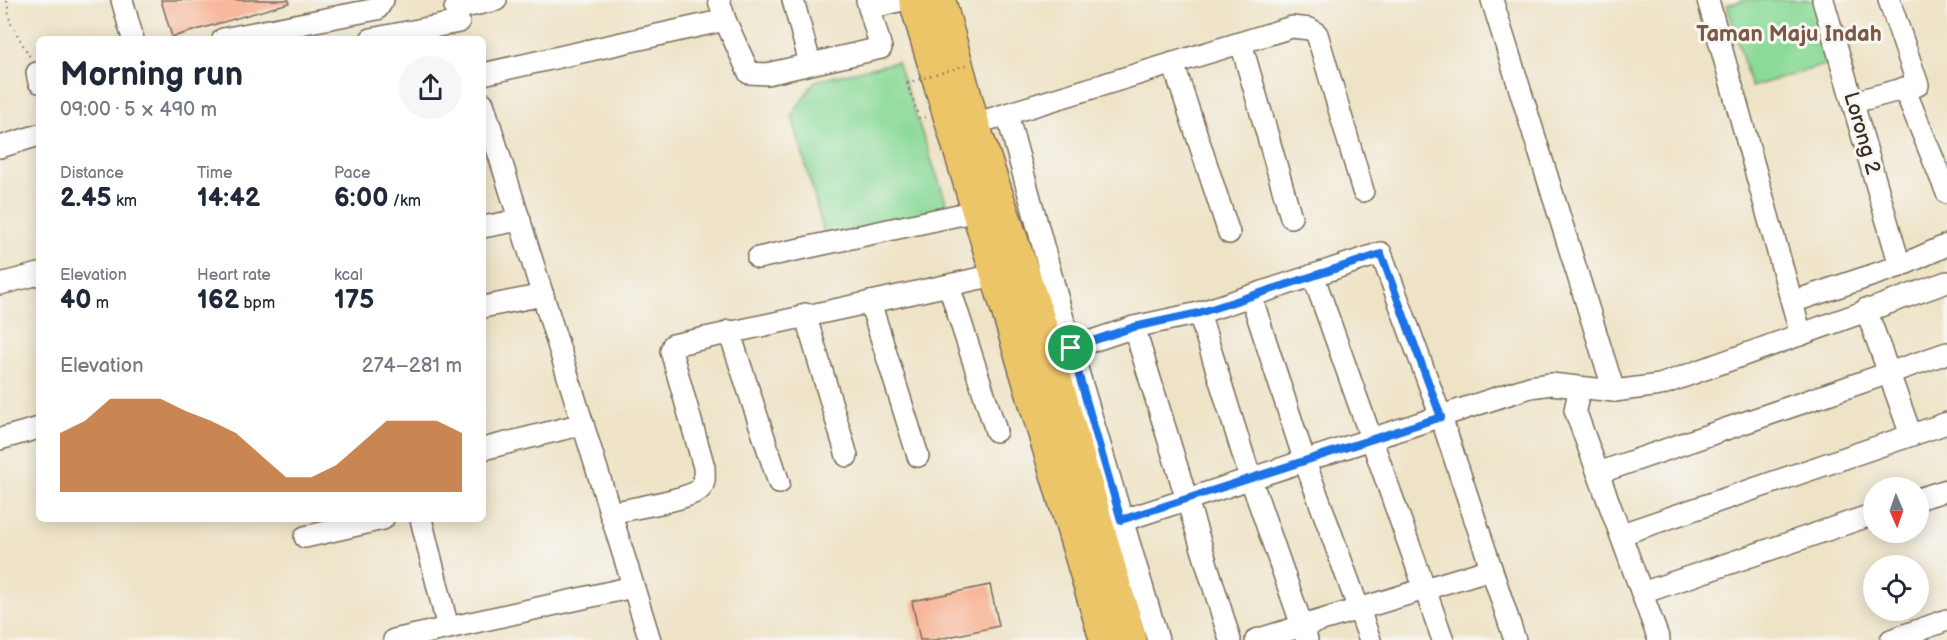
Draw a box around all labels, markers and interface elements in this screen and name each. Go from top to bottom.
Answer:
district label: Taman Maju Indah [1696,21,1882,48]
text: Morning run [60,55,243,95]
button: share [399,56,462,119]
street label: Lorong 2 [1838,89,1886,178]
text: 09:00 · 5 × 490 m [60,98,217,122]
text: Distance [60,164,124,183]
text: Time [197,164,232,183]
text: Pace [334,164,370,183]
text: 2.45 [60,183,112,214]
text: 14:42 [197,183,260,214]
text: 6:00 [334,183,388,214]
text: km [112,192,137,211]
text: /km [388,192,421,211]
text: Elevation [60,266,127,285]
text: Heart rate [197,266,271,285]
text: kcal [334,266,363,285]
text: 40 [60,285,92,316]
text: 162 [197,285,239,316]
text: 175 [334,285,374,316]
text: m [92,294,109,313]
text: bpm [239,294,275,313]
pin [1045,322,1096,373]
icon: arrive [1054,331,1087,364]
text: Elevation [60,354,143,378]
text: 274–281 m [362,354,462,378]
north arrow [1863,477,1929,543]
map controls [1863,477,1929,621]
button: locate [1863,555,1929,621]

